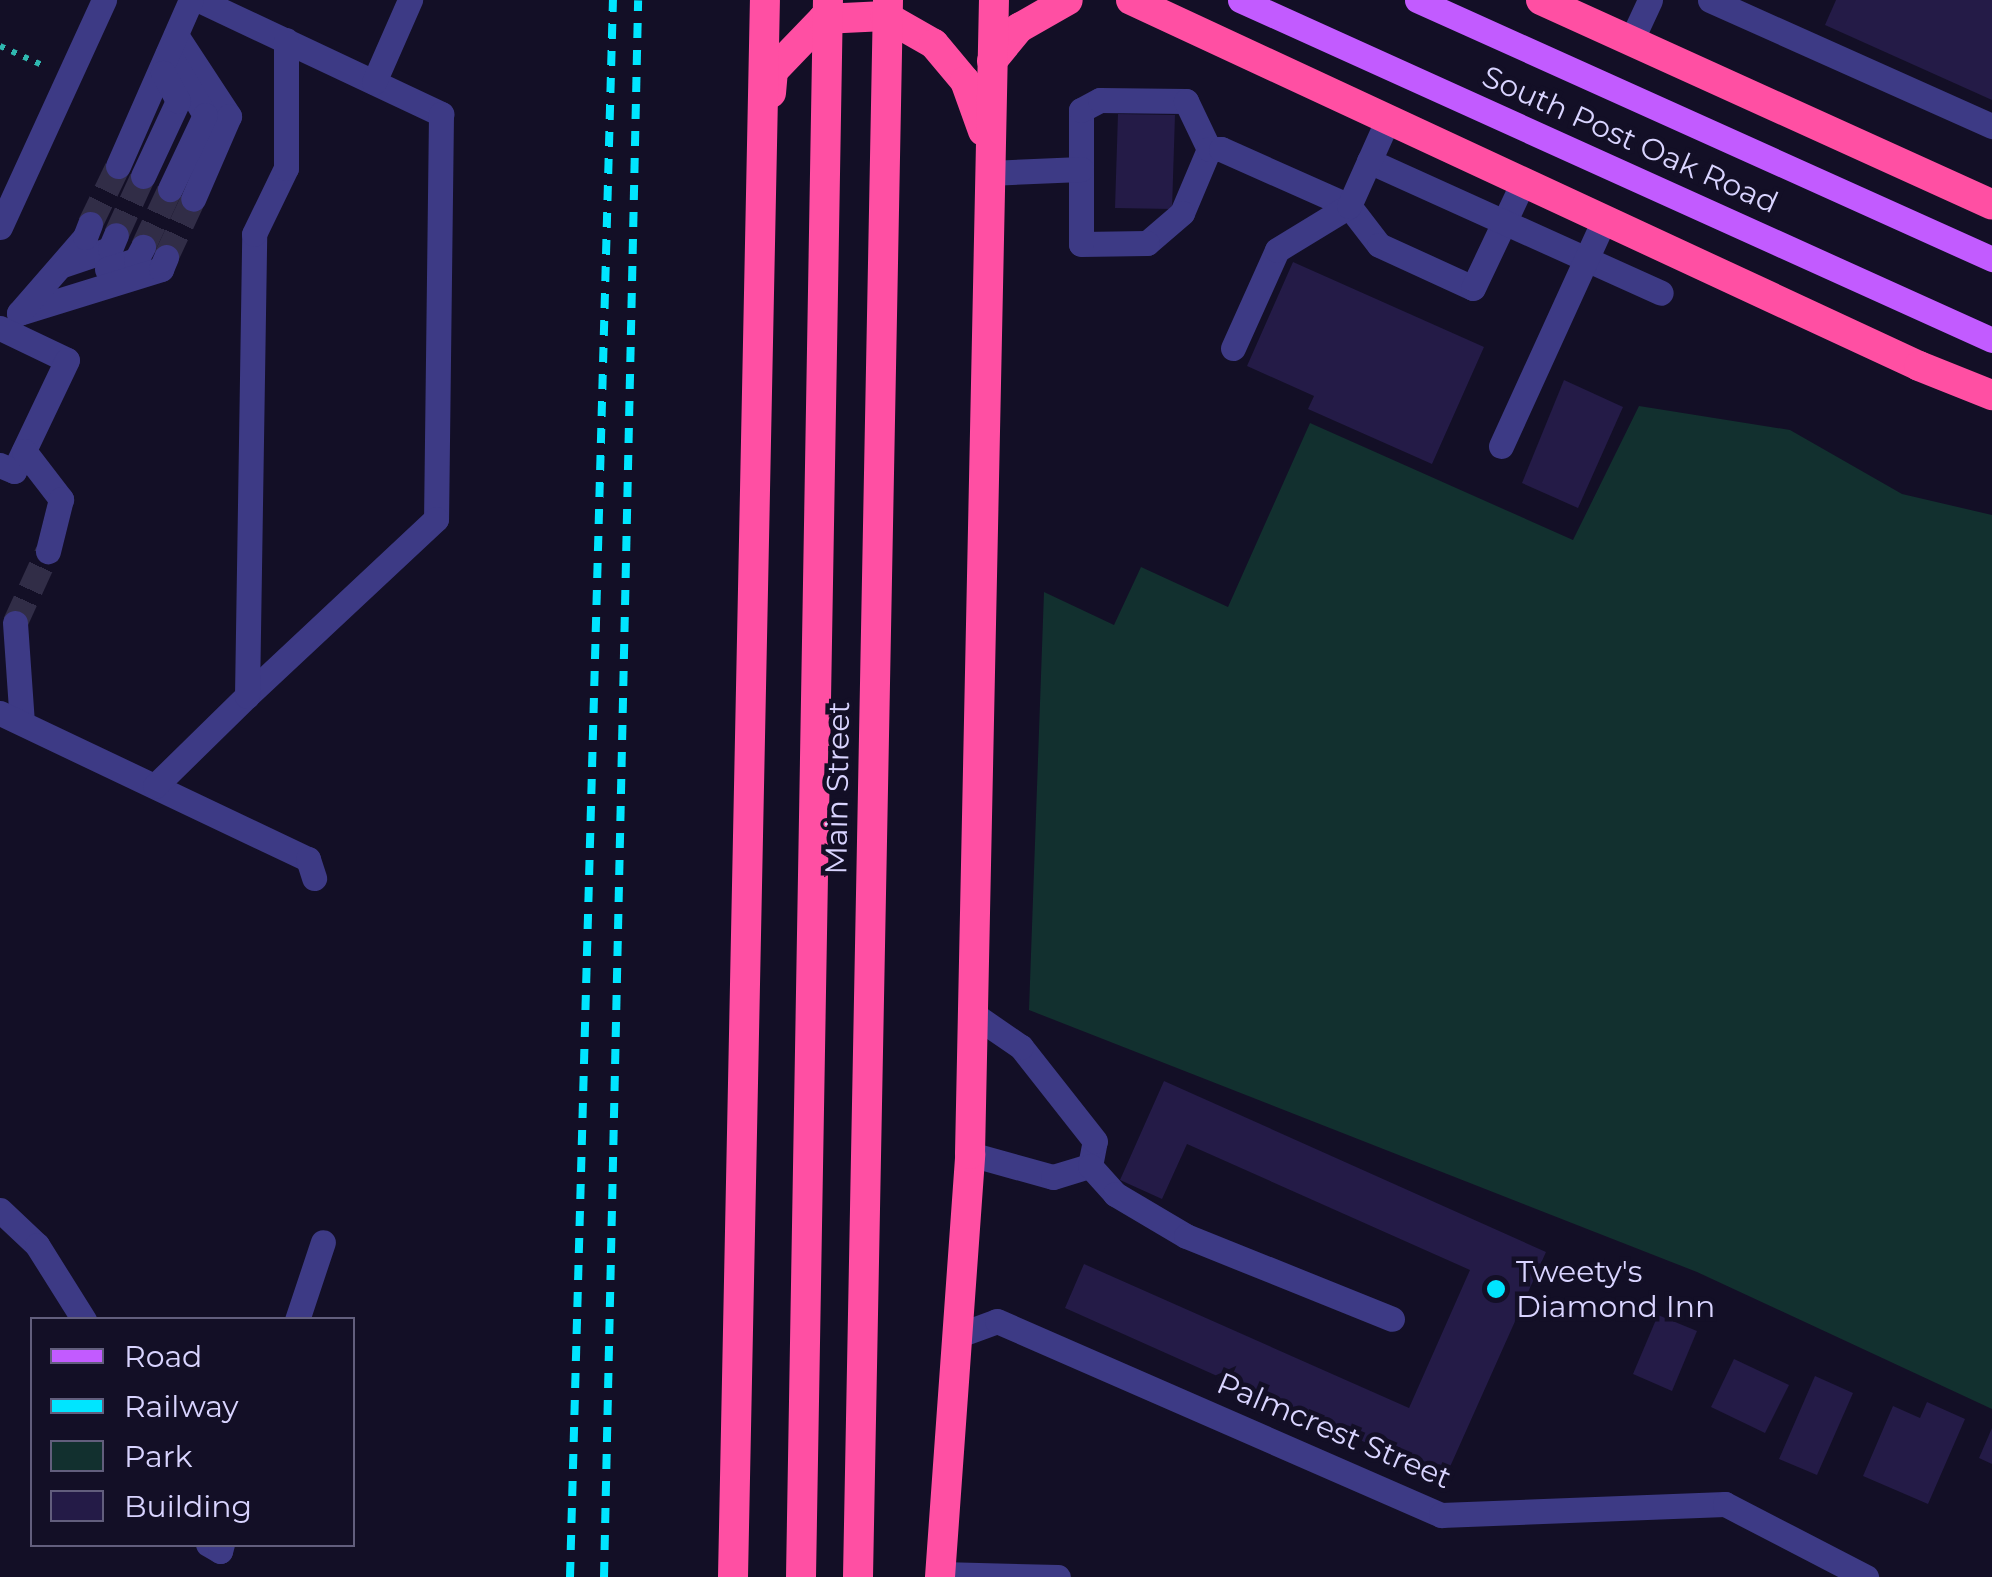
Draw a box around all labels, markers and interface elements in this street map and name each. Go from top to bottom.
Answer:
street label: South Post Oak Road [1477,59,1783,221]
street label: Main Street [818,701,858,875]
place label: Tweety's Diamond Inn [1516,1254,1715,1324]
marker: Tweety's Diamond Inn [1485,1278,1507,1300]
legend [30,1317,355,1547]
text: Road [124,1338,202,1375]
street label: Palmcrest Street [1212,1365,1456,1497]
text: Railway [124,1388,239,1425]
text: Park [124,1438,193,1475]
text: Building [124,1488,252,1525]

